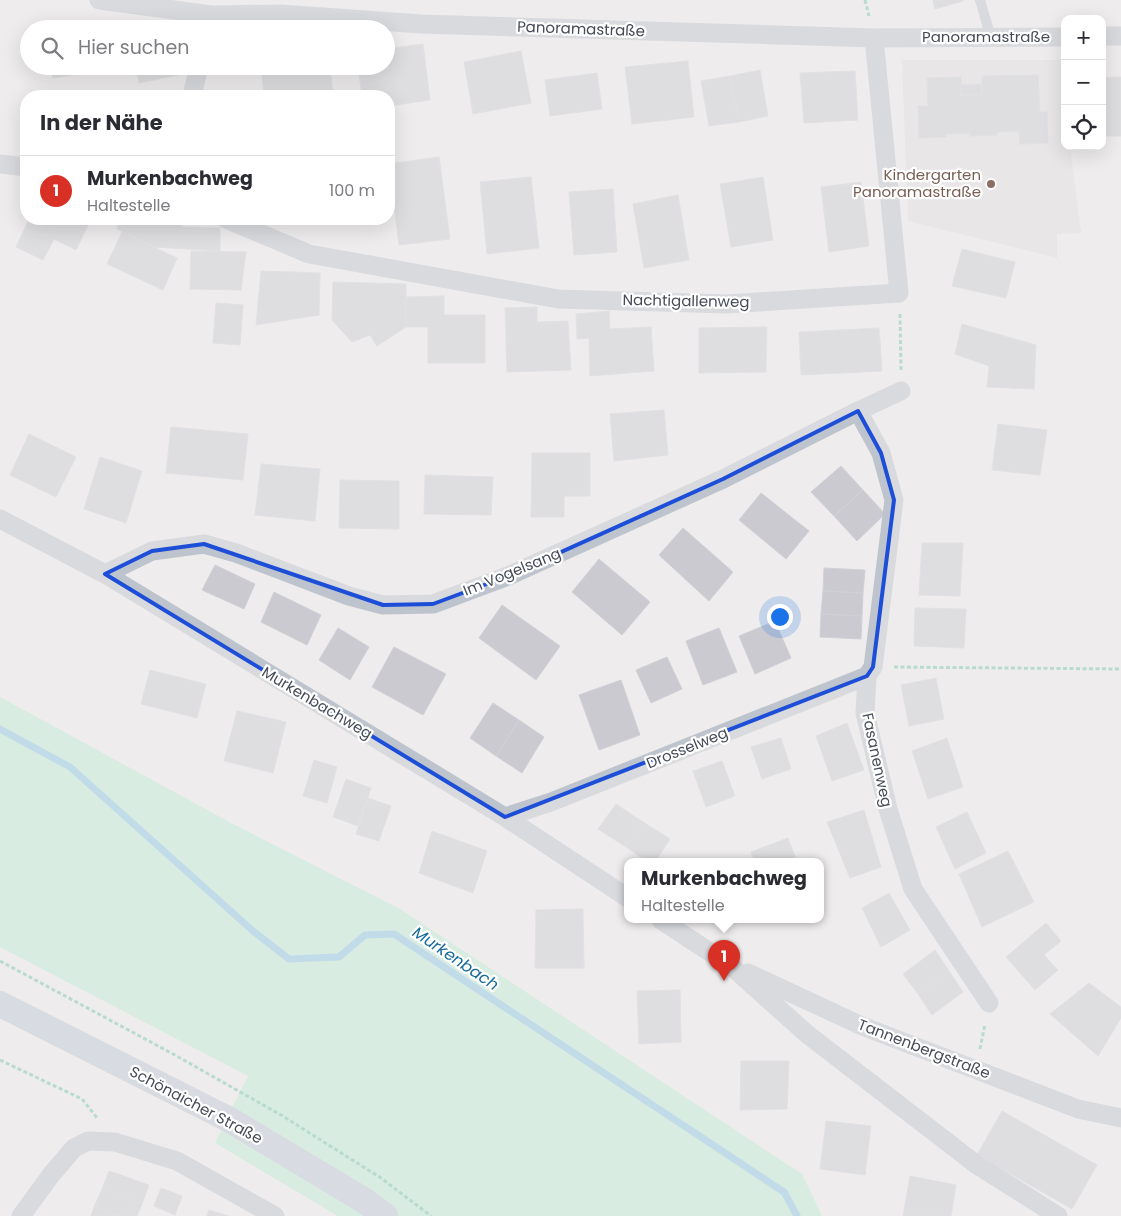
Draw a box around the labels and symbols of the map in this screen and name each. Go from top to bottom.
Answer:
street label: Panoramastraße [517,16,645,41]
street label: Panoramastraße [922,26,1050,47]
place label: Kindergarten Panoramastraße [853,164,981,202]
marker: Kindergarten Panoramastraße [985,178,997,190]
street label: Nachtigallenweg [622,289,750,312]
street label: Im Vogelsang [460,542,564,601]
your location [767,604,793,630]
street label: Murkenbachweg [258,661,376,744]
street label: Fasanenweg [857,711,898,809]
street label: Drosselweg [643,722,731,773]
water label: Murkenbach [408,921,504,996]
pin: 1 [708,940,740,981]
street label: Tannenbergstraße [855,1014,993,1083]
street label: Schönaicher Straße [126,1061,266,1148]

